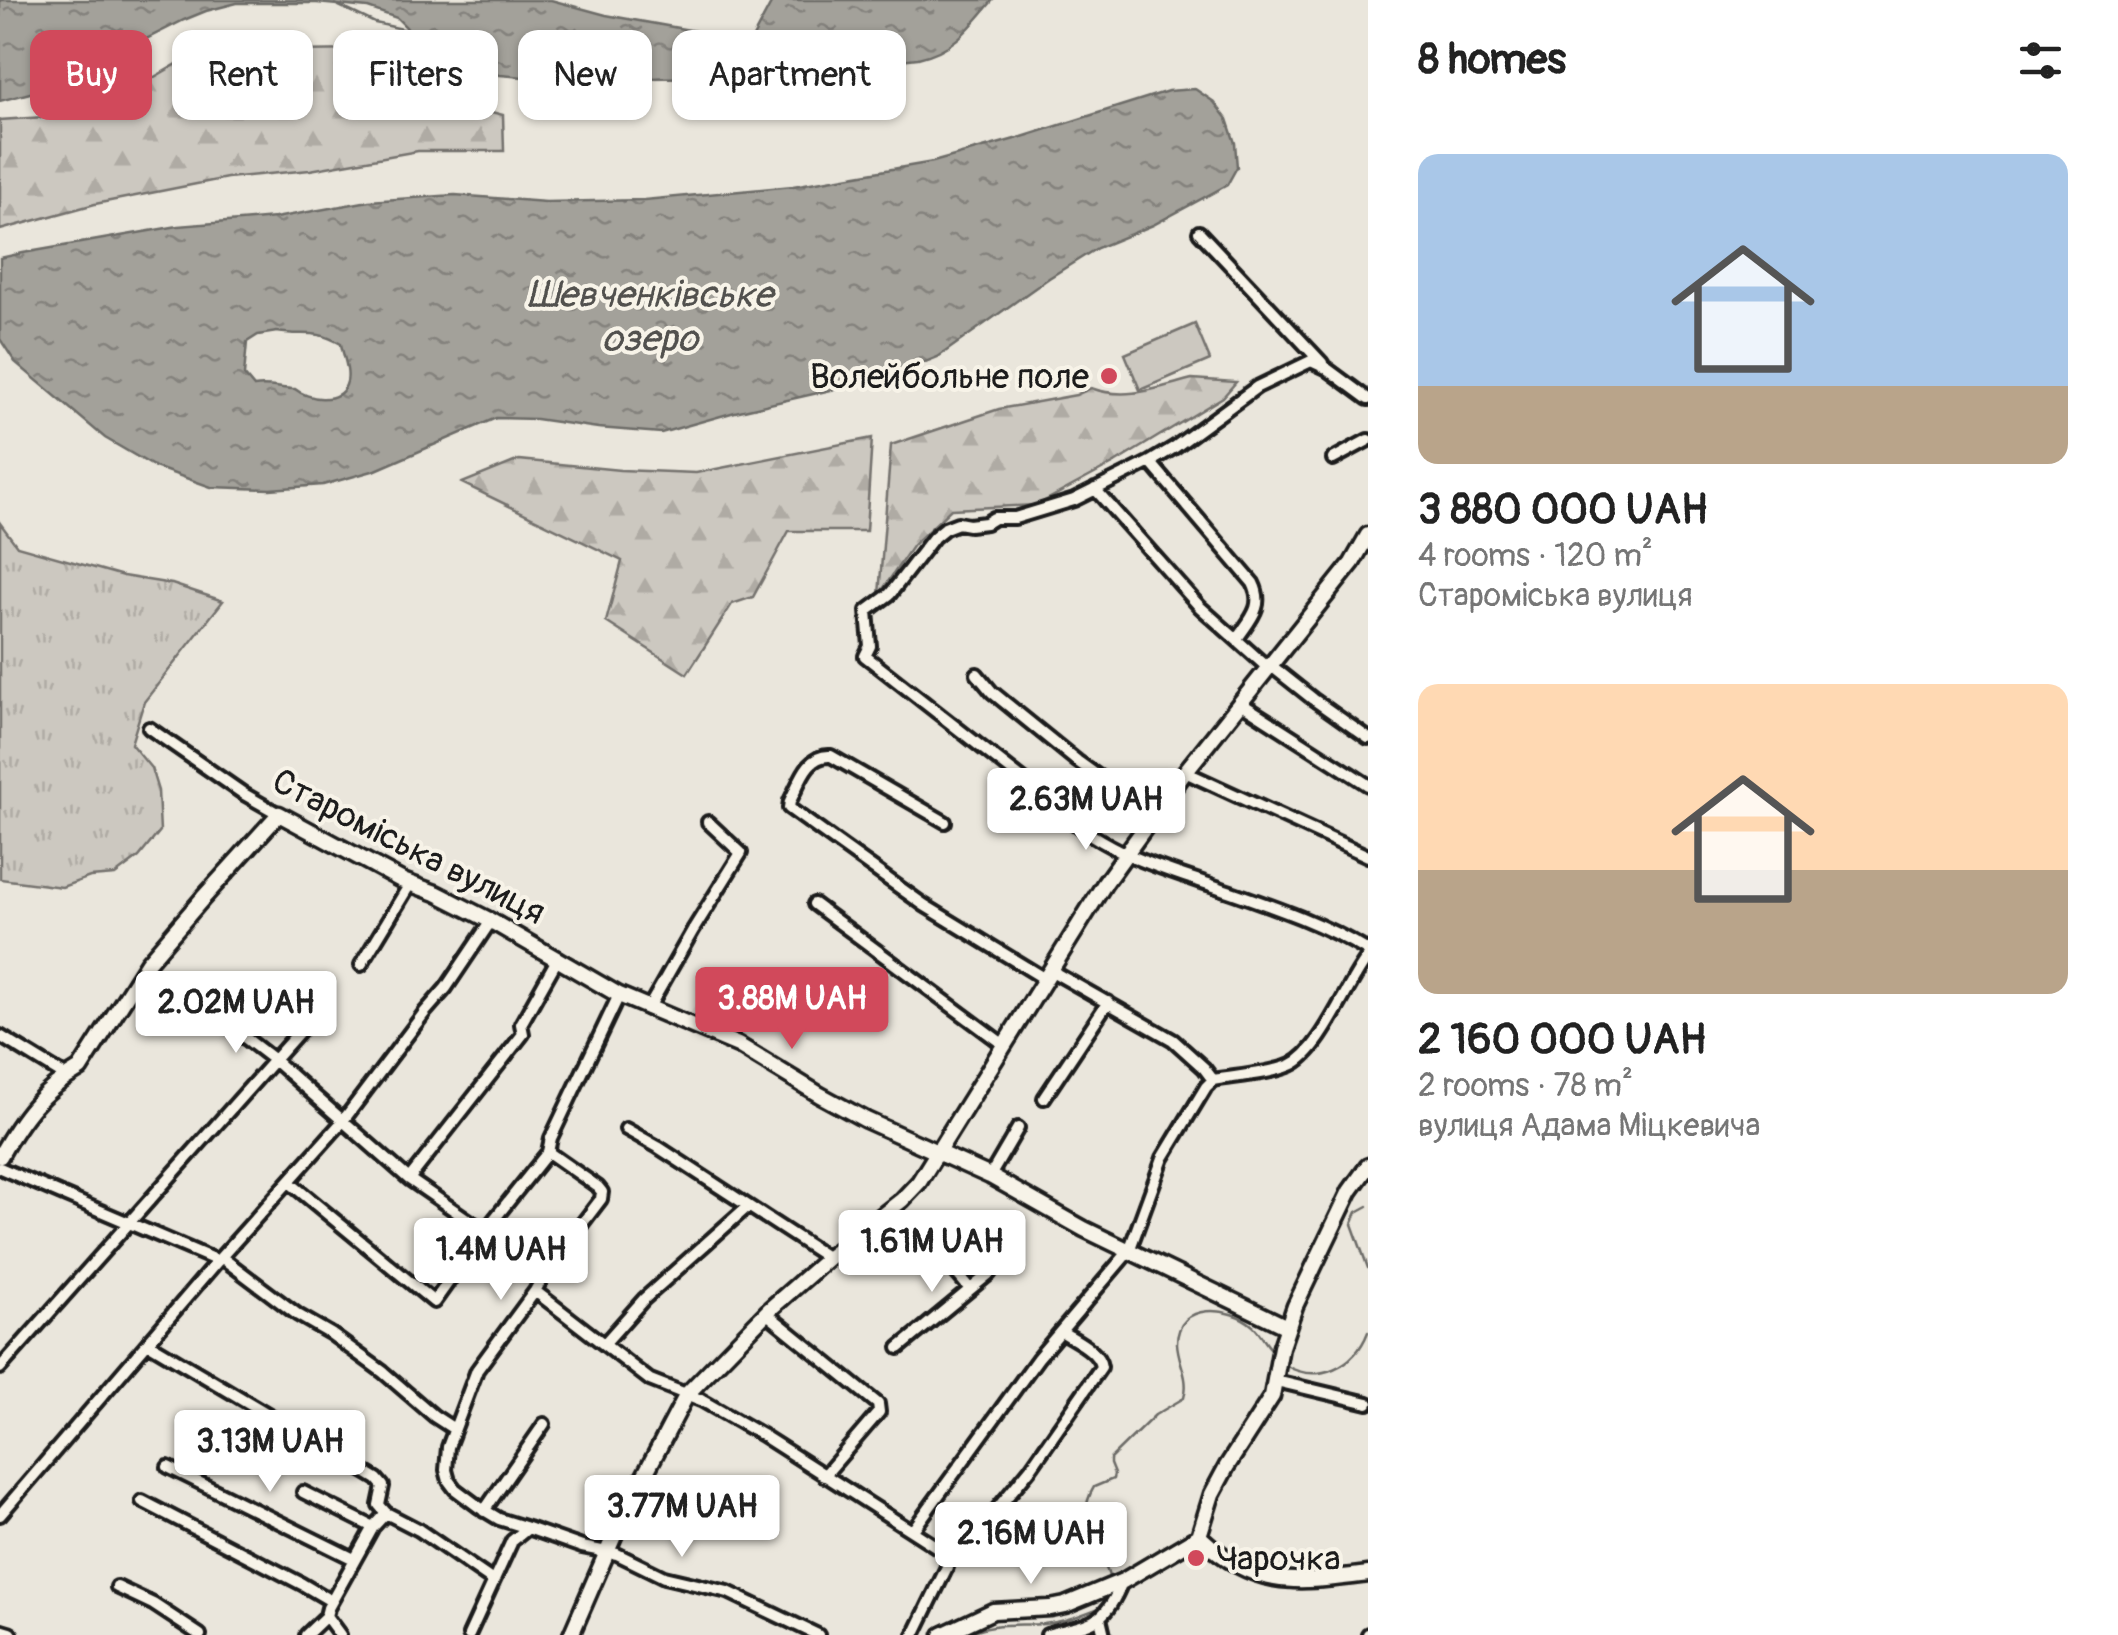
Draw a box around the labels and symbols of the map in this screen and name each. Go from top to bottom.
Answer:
water label: Шевченківське озеро [527,271,776,363]
place label: Волейбольне поле [810,355,1089,399]
marker: Волейбольне поле [1098,365,1120,387]
street label: Староміська вулиця [265,759,552,935]
pin: 2.63M UAH [972,768,1200,853]
pin: 3.88M UAH [678,967,906,1052]
pin: 2.02M UAH [122,971,350,1056]
pin: 1.61M UAH [818,1210,1046,1295]
pin: 1.4M UAH [398,1218,604,1303]
pin: 3.13M UAH [156,1410,384,1495]
pin: 3.77M UAH [568,1475,796,1560]
pin: 2.16M UAH [917,1502,1145,1587]
place label: Чарочка [1216,1537,1341,1581]
marker: Чарочка [1185,1547,1207,1569]

